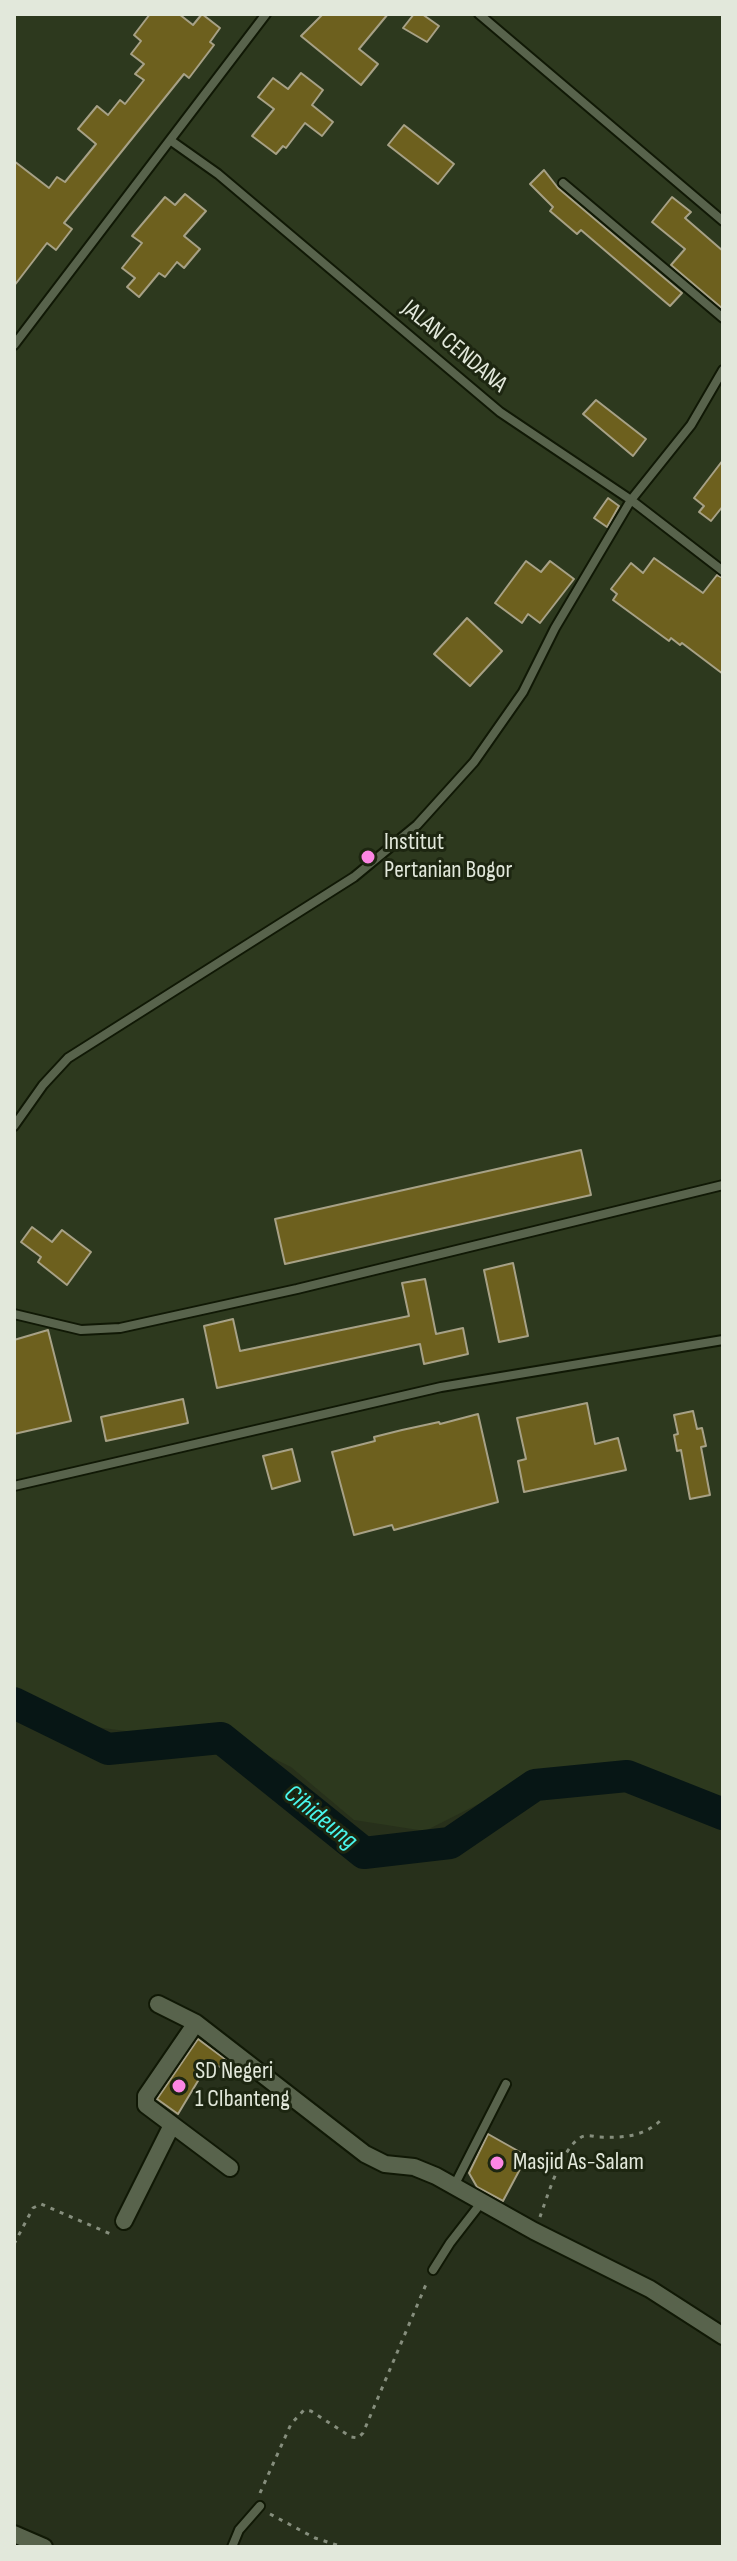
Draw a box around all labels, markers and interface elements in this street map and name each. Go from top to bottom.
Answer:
street label: JALAN CENDANA [395,295,513,399]
place label: Institut Pertanian Bogor [384,829,512,885]
marker: Institut Pertanian Bogor [359,848,377,866]
water label: Cihideung [277,1779,363,1857]
place label: SD Negeri 1 CIbanteng [195,2058,290,2114]
marker: SD Negeri 1 CIbanteng [170,2077,188,2095]
place label: Masjid As-Salam [513,2149,644,2177]
marker: Masjid As-Salam [488,2154,506,2172]

